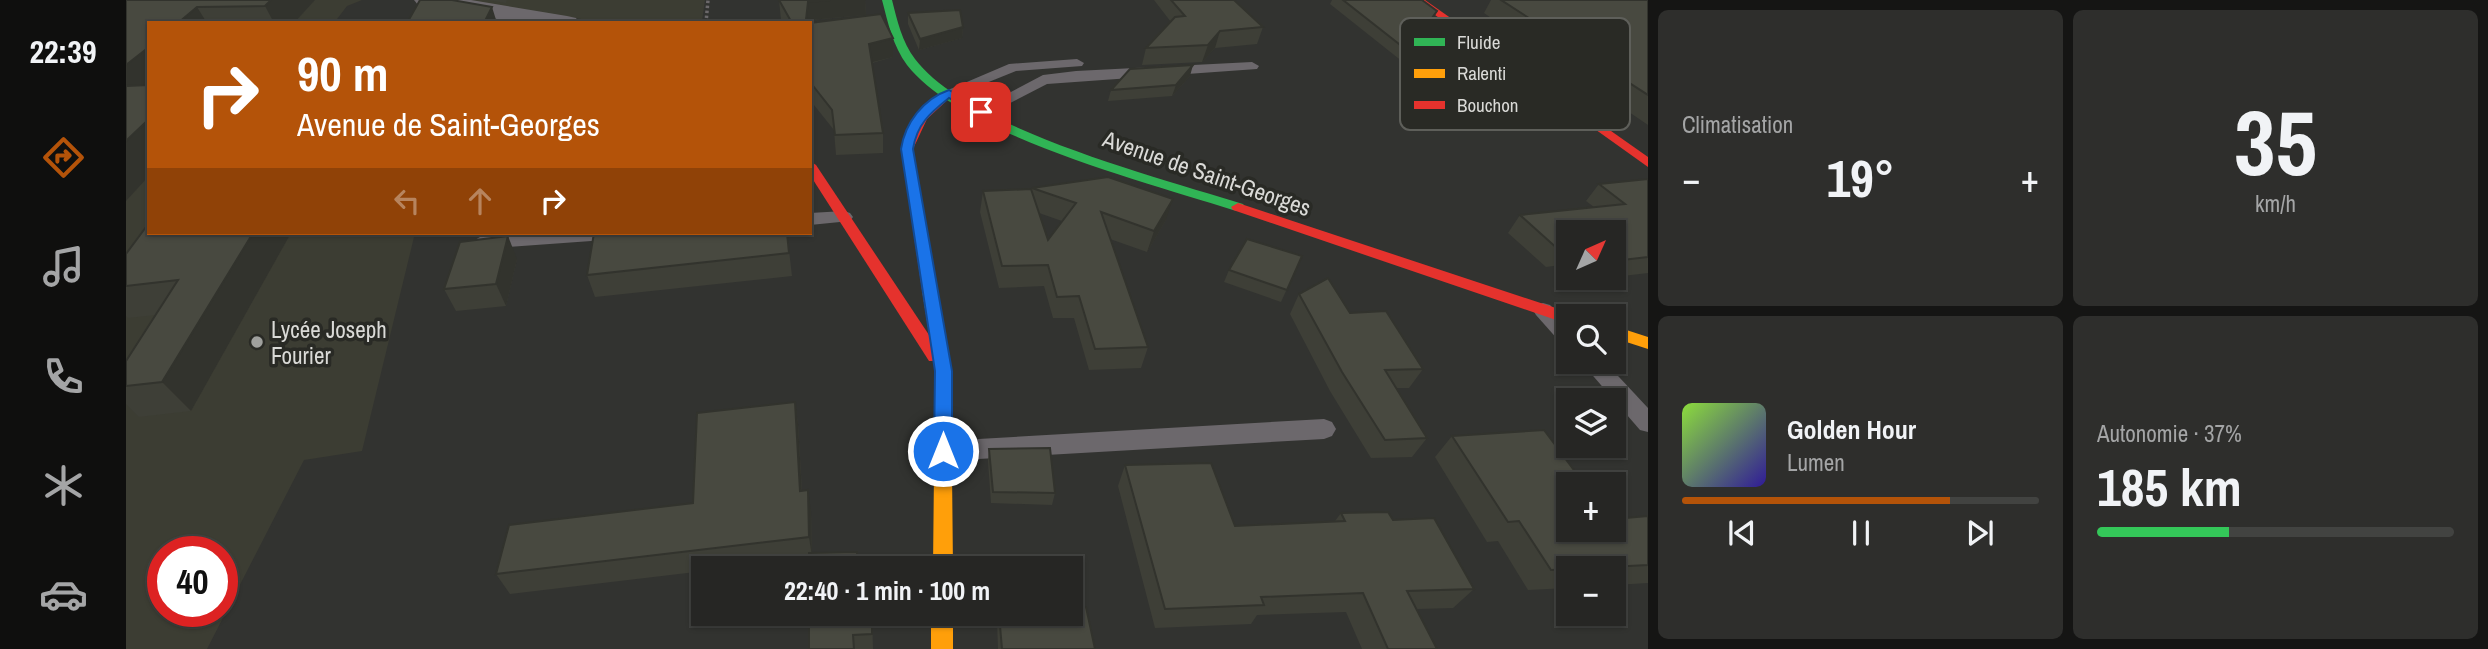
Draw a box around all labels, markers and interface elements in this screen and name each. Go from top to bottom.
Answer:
legend [1400,18,1630,130]
text: Fluide [1457,29,1500,55]
text: 22:39 [29,30,97,73]
text: 90 m [297,40,389,106]
icon: right [182,49,273,140]
text: Ralenti [1457,60,1506,86]
text: 35 [2234,81,2317,203]
pin [951,82,1011,142]
text: Bouchon [1457,92,1519,118]
icon: arrive [962,93,1000,131]
text: Avenue de Saint-Georges [297,103,600,146]
text: Climatisation [1682,109,1793,140]
street label: Avenue de Saint-Georges [1098,123,1315,223]
icon: directions [39,133,88,182]
text: 19° [1826,143,1895,213]
text: − [1682,153,1700,204]
text: + [2021,153,2039,204]
icon: left [388,182,426,220]
icon: ahead [461,182,499,220]
icon: right [534,182,572,220]
text: km/h [2255,188,2296,219]
north arrow [1556,220,1626,290]
map controls [1556,220,1626,626]
icon: music [39,242,88,291]
button: search [1556,304,1626,374]
place label: Lycée Joseph Fourier [271,314,387,371]
marker: Lycée Joseph Fourier [249,334,265,350]
icon: phone [39,352,88,401]
button: layers [1556,388,1626,458]
text: Golden Hour [1787,412,1916,447]
position arrow [906,414,980,488]
text: Autonomie · 37% [2097,418,2242,449]
text: Lumen [1787,447,1845,478]
text: 185 km [2097,452,2242,522]
icon: climate [39,461,88,510]
button: + [1556,472,1626,542]
icon: previous [1723,514,1761,552]
icon: pause [1842,514,1880,552]
icon: next [1961,514,1999,552]
speed limit sign: 40 [147,536,238,627]
button: − [1556,556,1626,626]
icon: car [39,570,88,619]
text: 22:40 · 1 min · 100 m [784,573,990,608]

